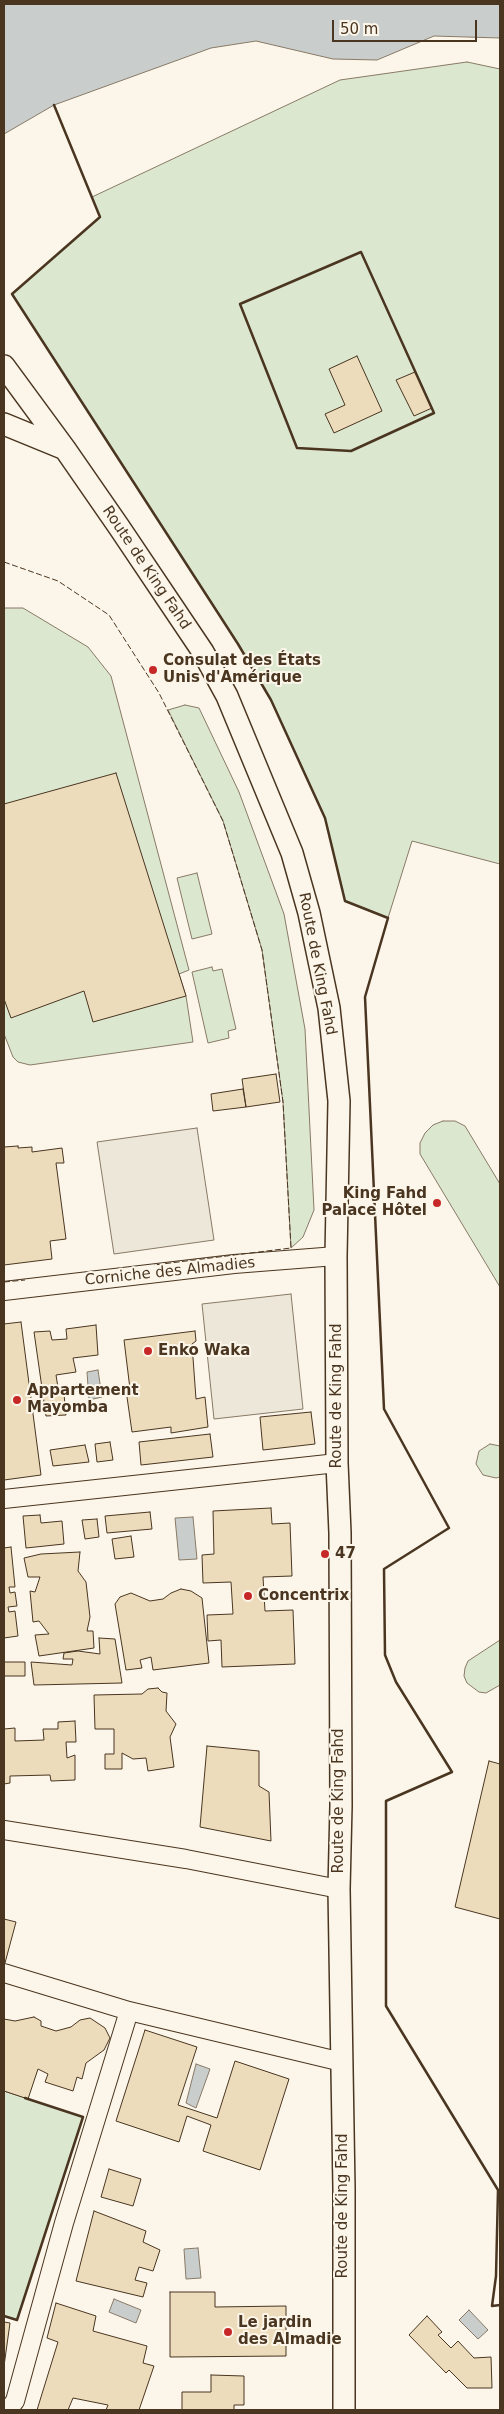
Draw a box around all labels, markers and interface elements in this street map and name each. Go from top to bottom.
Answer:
scale bar [334,10,479,42]
text: 50 m [340,20,378,38]
street label: Route de King Fahd [98,503,194,633]
place label: Consulat des États Unis d'Amérique [163,652,321,687]
marker: Consulat des États Unis d'Amérique [147,664,159,676]
street label: Route de King Fahd [294,891,340,1037]
place label: King Fahd Palace Hôtel [321,1185,427,1220]
marker: King Fahd Palace Hôtel [431,1197,443,1209]
street label: Corniche des Almadies [84,1254,256,1290]
street label: Route de King Fahd [328,1323,346,1469]
place label: Enko Waka [158,1342,250,1360]
marker: Enko Waka [142,1345,154,1357]
place label: Appartement Mayomba [27,1382,139,1417]
marker: Appartement Mayomba [11,1394,23,1406]
place label: 47 [335,1545,356,1563]
marker: 47 [319,1548,331,1560]
place label: Concentrix [258,1587,349,1605]
marker: Concentrix [242,1590,254,1602]
street label: Route de King Fahd [330,1728,348,1874]
street label: Route de King Fahd [334,2133,352,2279]
place label: Le jardin des Almadie [238,2314,342,2349]
marker: Le jardin des Almadie [222,2326,234,2338]

